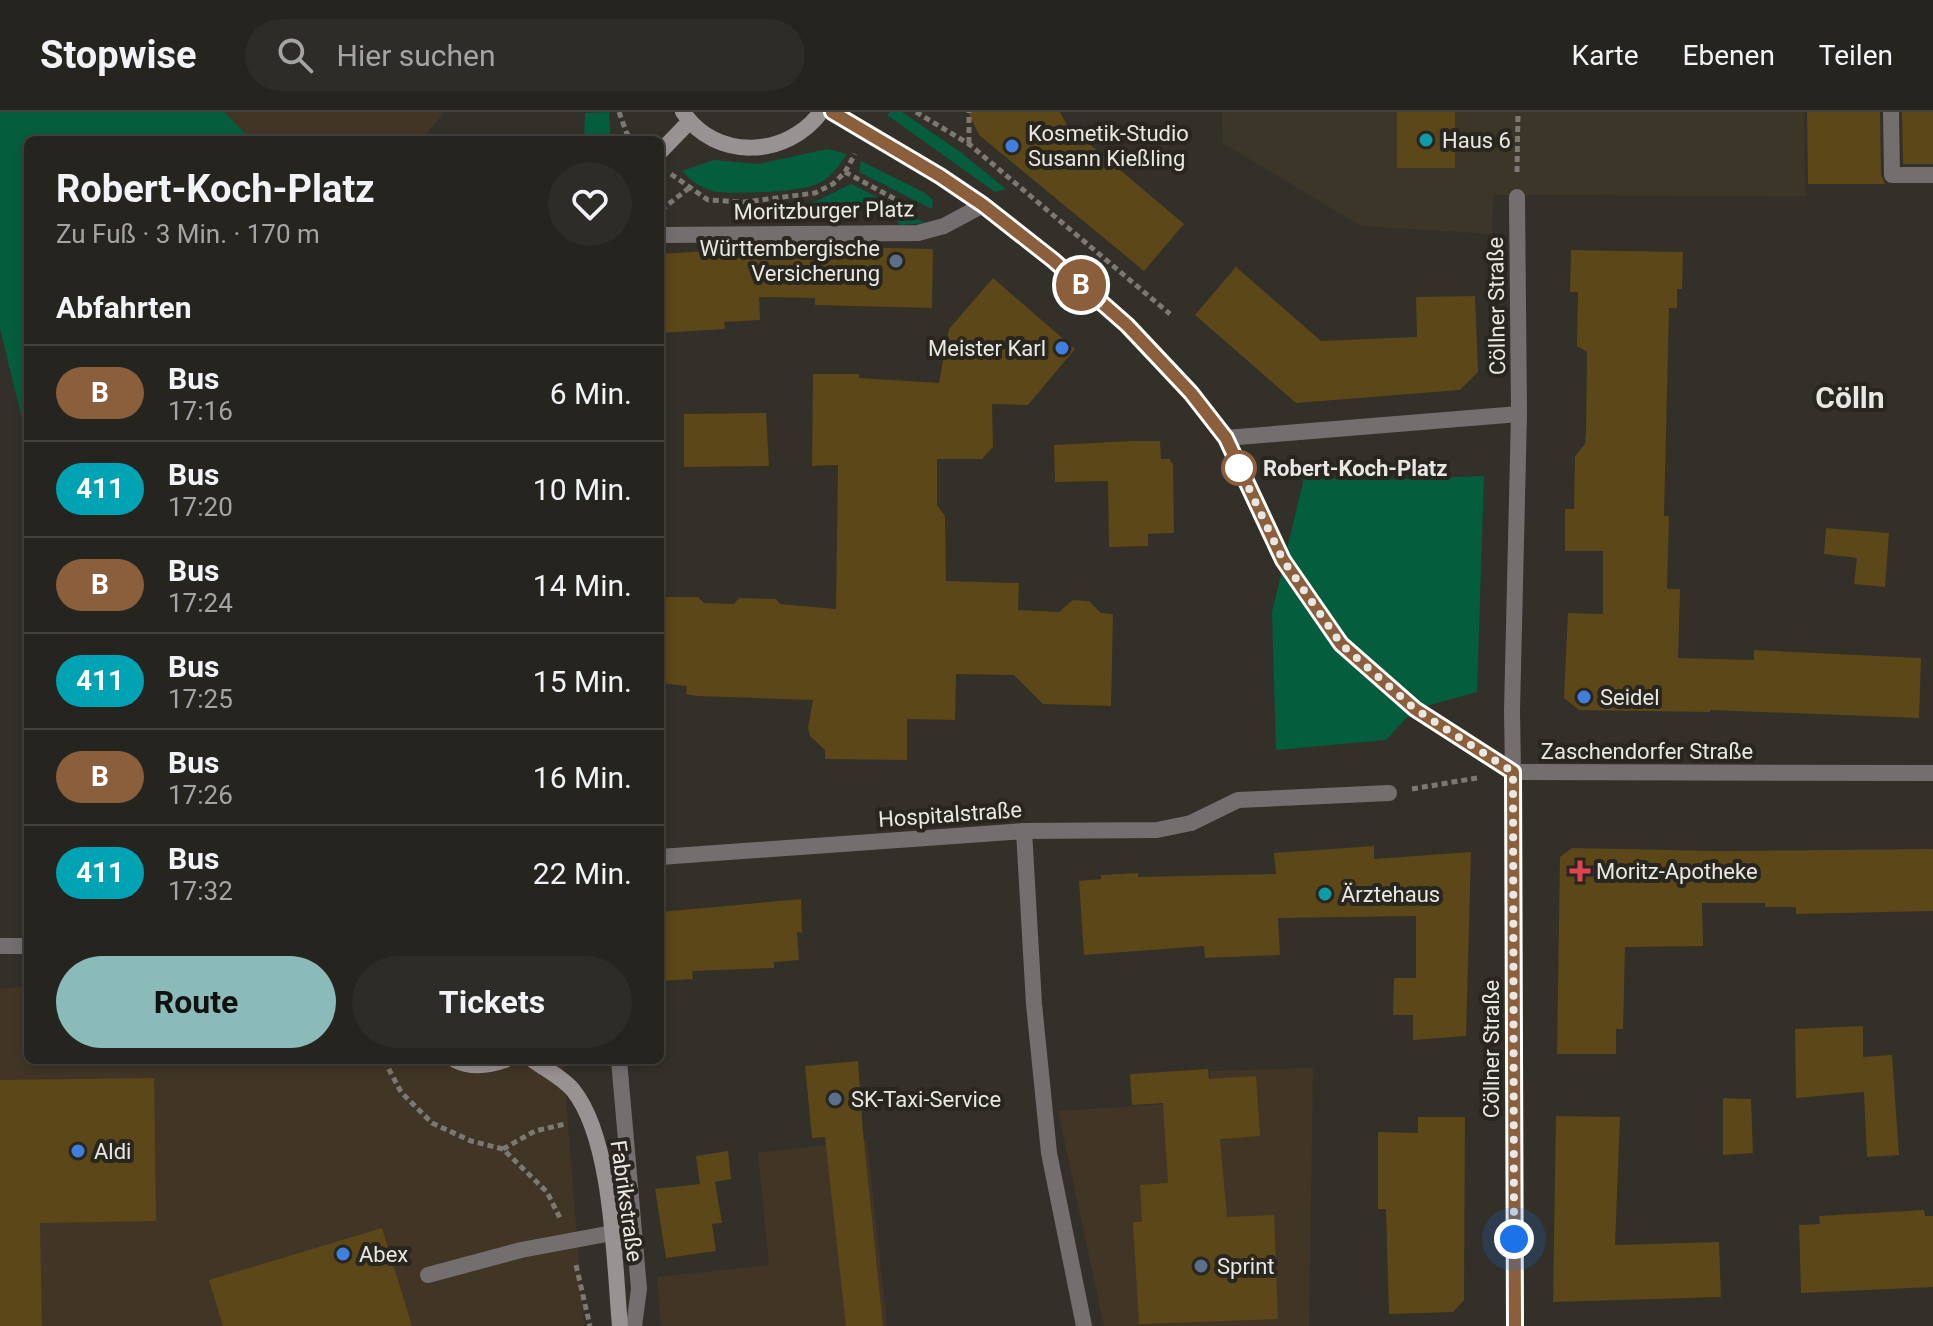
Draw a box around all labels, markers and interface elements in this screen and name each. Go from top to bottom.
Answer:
search box [245,19,805,91]
text: Stopwise [40,33,197,77]
icon: search [273,33,317,77]
text: Hier suchen [337,38,496,73]
text: Karte [1572,39,1639,72]
text: Ebenen [1683,39,1775,72]
text: Teilen [1819,39,1893,72]
place label: Kosmetik-Studio Susann Kießling [1028,121,1189,171]
place label: Haus 6 [1442,128,1511,153]
marker: Haus 6 [1417,131,1435,149]
marker: Kosmetik-Studio Susann Kießling [1003,137,1021,155]
button: heart [548,162,632,246]
text: Robert-Koch-Platz [56,167,375,211]
street label: Moritzburger Platz [733,196,915,225]
text: Zu Fuß · 3 Min. · 170 m [56,219,320,249]
place label: Württembergische Versicherung [700,236,880,286]
street label: Cöllner Straße [1483,237,1510,375]
marker: Württembergische Versicherung [887,252,905,270]
line badge: B [1055,259,1107,311]
text: B [1072,268,1090,301]
text: Abfahrten [56,290,192,325]
place label: Meister Karl [928,336,1046,361]
marker: Meister Karl [1053,339,1071,357]
text: Bus [168,361,219,396]
text: B [91,376,109,409]
text: 6 Min. [550,376,632,411]
district label: Cölln [1815,380,1885,415]
text: 17:16 [168,396,233,426]
marker: Robert-Koch-Platz [1222,451,1256,485]
place label: Robert-Koch-Platz [1263,456,1447,481]
text: Bus [168,457,219,492]
text: 411 [76,472,124,505]
text: 10 Min. [533,472,632,507]
text: 17:20 [168,492,233,522]
text: Bus [168,553,219,588]
text: B [91,568,109,601]
text: 14 Min. [533,568,632,603]
text: 17:24 [168,588,233,618]
text: Bus [168,649,219,684]
text: 411 [76,664,124,697]
text: 15 Min. [533,664,632,699]
text: 17:25 [168,684,233,714]
place label: Seidel [1600,685,1660,710]
marker: Seidel [1575,688,1593,706]
street label: Zaschendorfer Straße [1541,739,1753,764]
text: Bus [168,745,219,780]
text: B [91,760,109,793]
text: 16 Min. [533,760,632,795]
text: 17:26 [168,780,233,810]
street label: Hospitalstraße [877,797,1023,832]
text: Bus [168,841,219,876]
text: 411 [76,856,124,889]
text: 22 Min. [533,856,632,891]
place label: Moritz-Apotheke [1596,859,1758,884]
marker: Moritz-Apotheke [1571,862,1589,880]
text: 17:32 [168,876,233,906]
place label: Ärztehaus [1341,882,1440,907]
marker: Ärztehaus [1316,885,1334,903]
button: Route [56,956,336,1048]
button: Tickets [352,956,632,1048]
street label: Cöllner Straße [1479,980,1504,1118]
place label: SK-Taxi-Service [851,1087,1001,1112]
marker: SK-Taxi-Service [826,1090,844,1108]
place label: Aldi [94,1139,131,1164]
street label: Fabrikstraße [606,1139,647,1263]
marker: Aldi [69,1142,87,1160]
your location [1494,1219,1534,1259]
place label: Abex [359,1242,408,1267]
marker: Abex [334,1245,352,1263]
place label: Sprint [1217,1254,1275,1279]
marker: Sprint [1192,1257,1210,1275]

